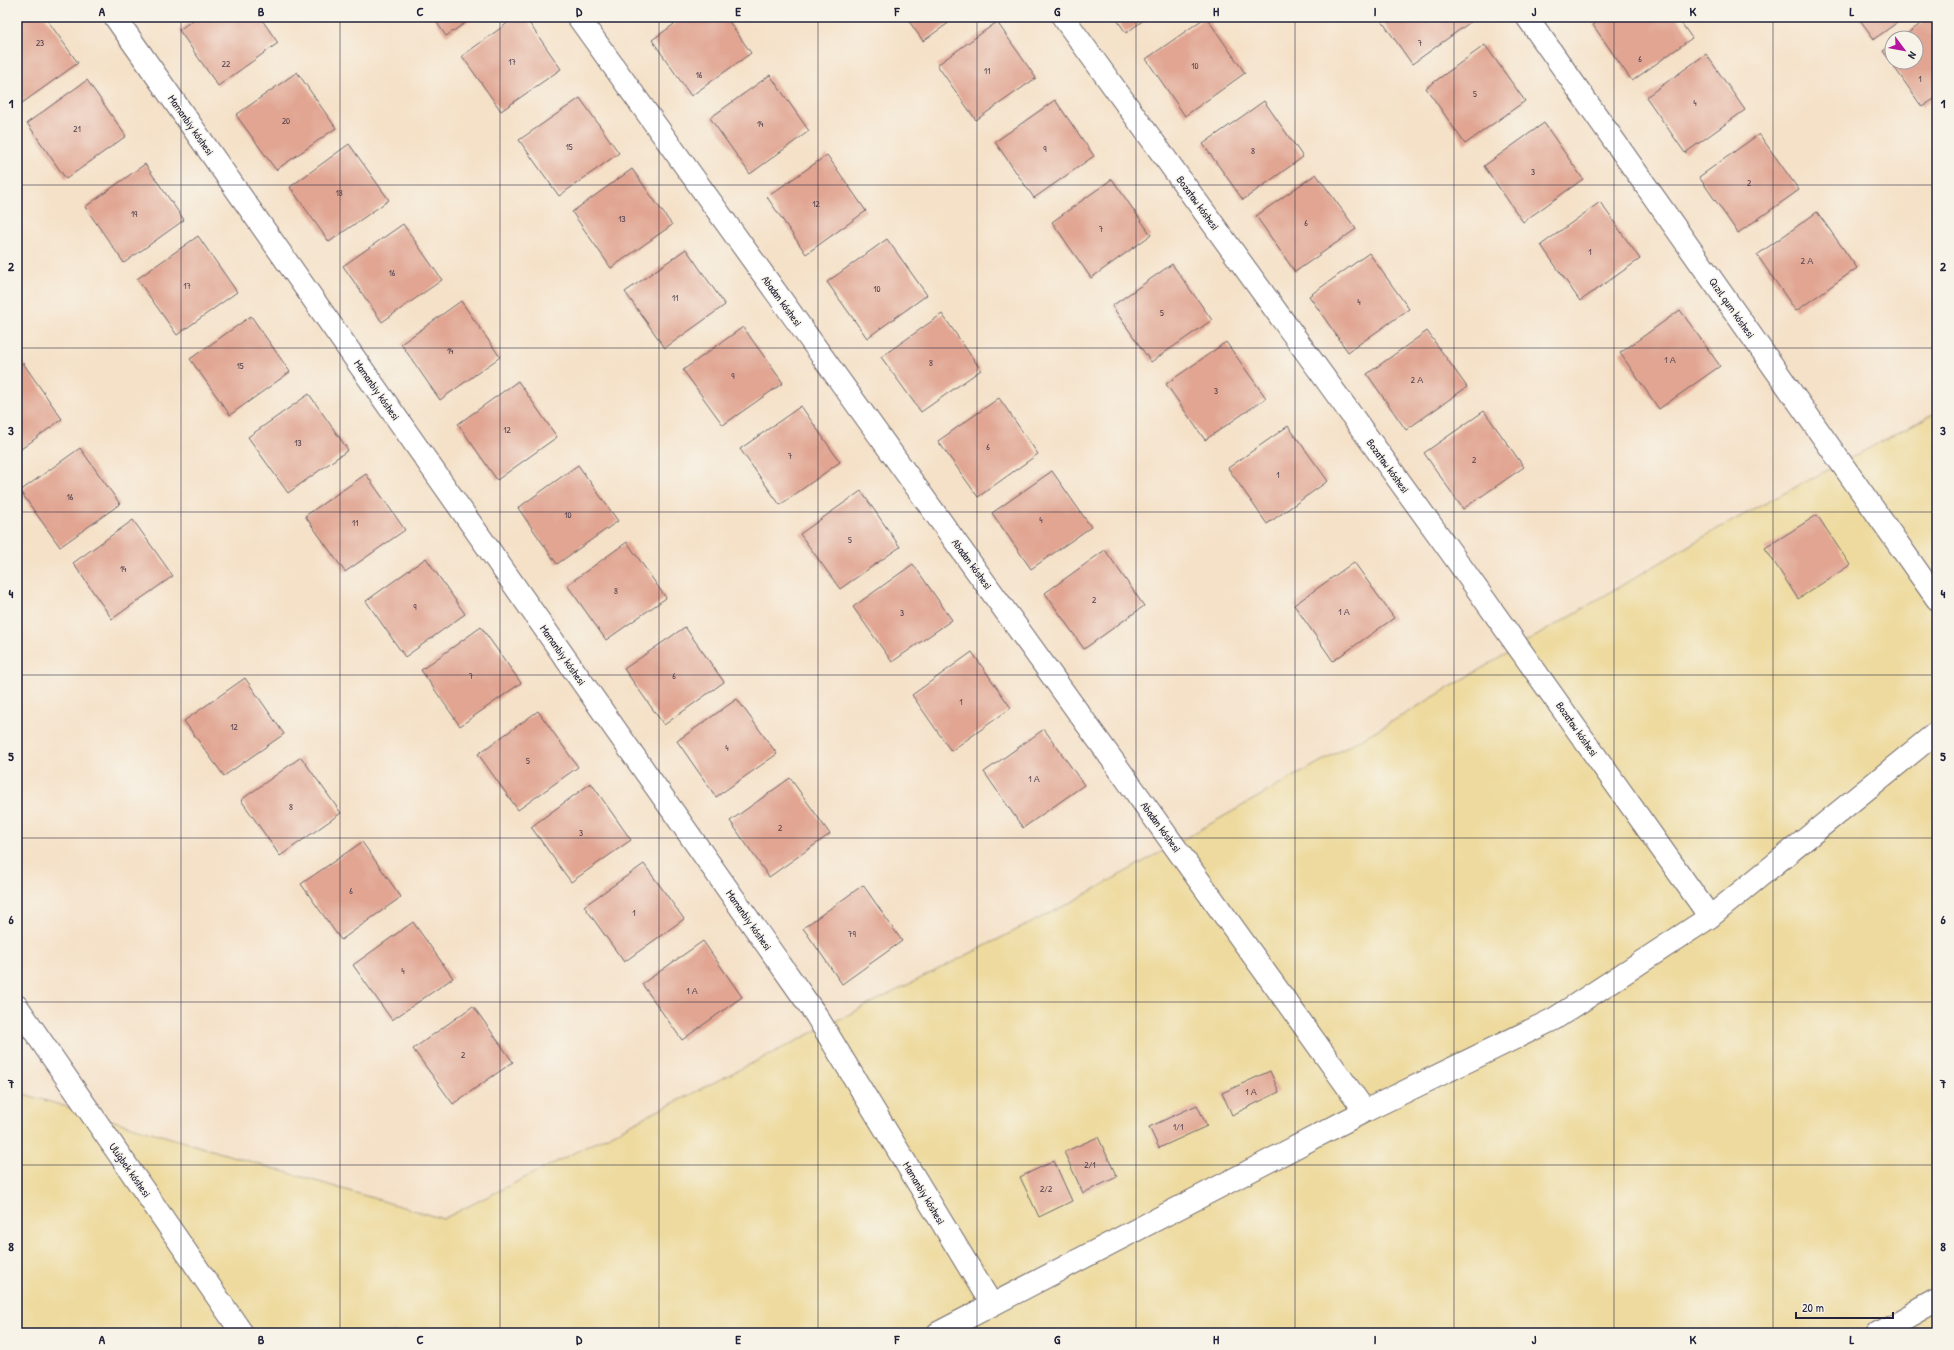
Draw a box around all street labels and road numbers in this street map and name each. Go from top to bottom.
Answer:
street label: Mamanbiy kóshesi [165,92,217,158]
street label: Bozataw kóshesi [1174,173,1222,233]
street label: Abadan kóshesi [759,273,805,329]
street label: Qızıl qum kóshesi [1706,275,1758,341]
street label: Mamanbiy kóshesi [351,357,403,423]
street label: Bozataw kóshesi [1364,436,1412,496]
street label: Abadan kóshesi [949,536,995,592]
street label: Mamanbiy kóshesi [537,622,589,688]
street label: Bozataw kóshesi [1553,699,1601,759]
street label: Abadan kóshesi [1138,799,1184,855]
street label: Mamanbiy kóshesi [723,887,775,953]
street label: Uluǵbek kóshesi [106,1140,154,1200]
street label: Mamanbiy kóshesi [900,1159,948,1227]

